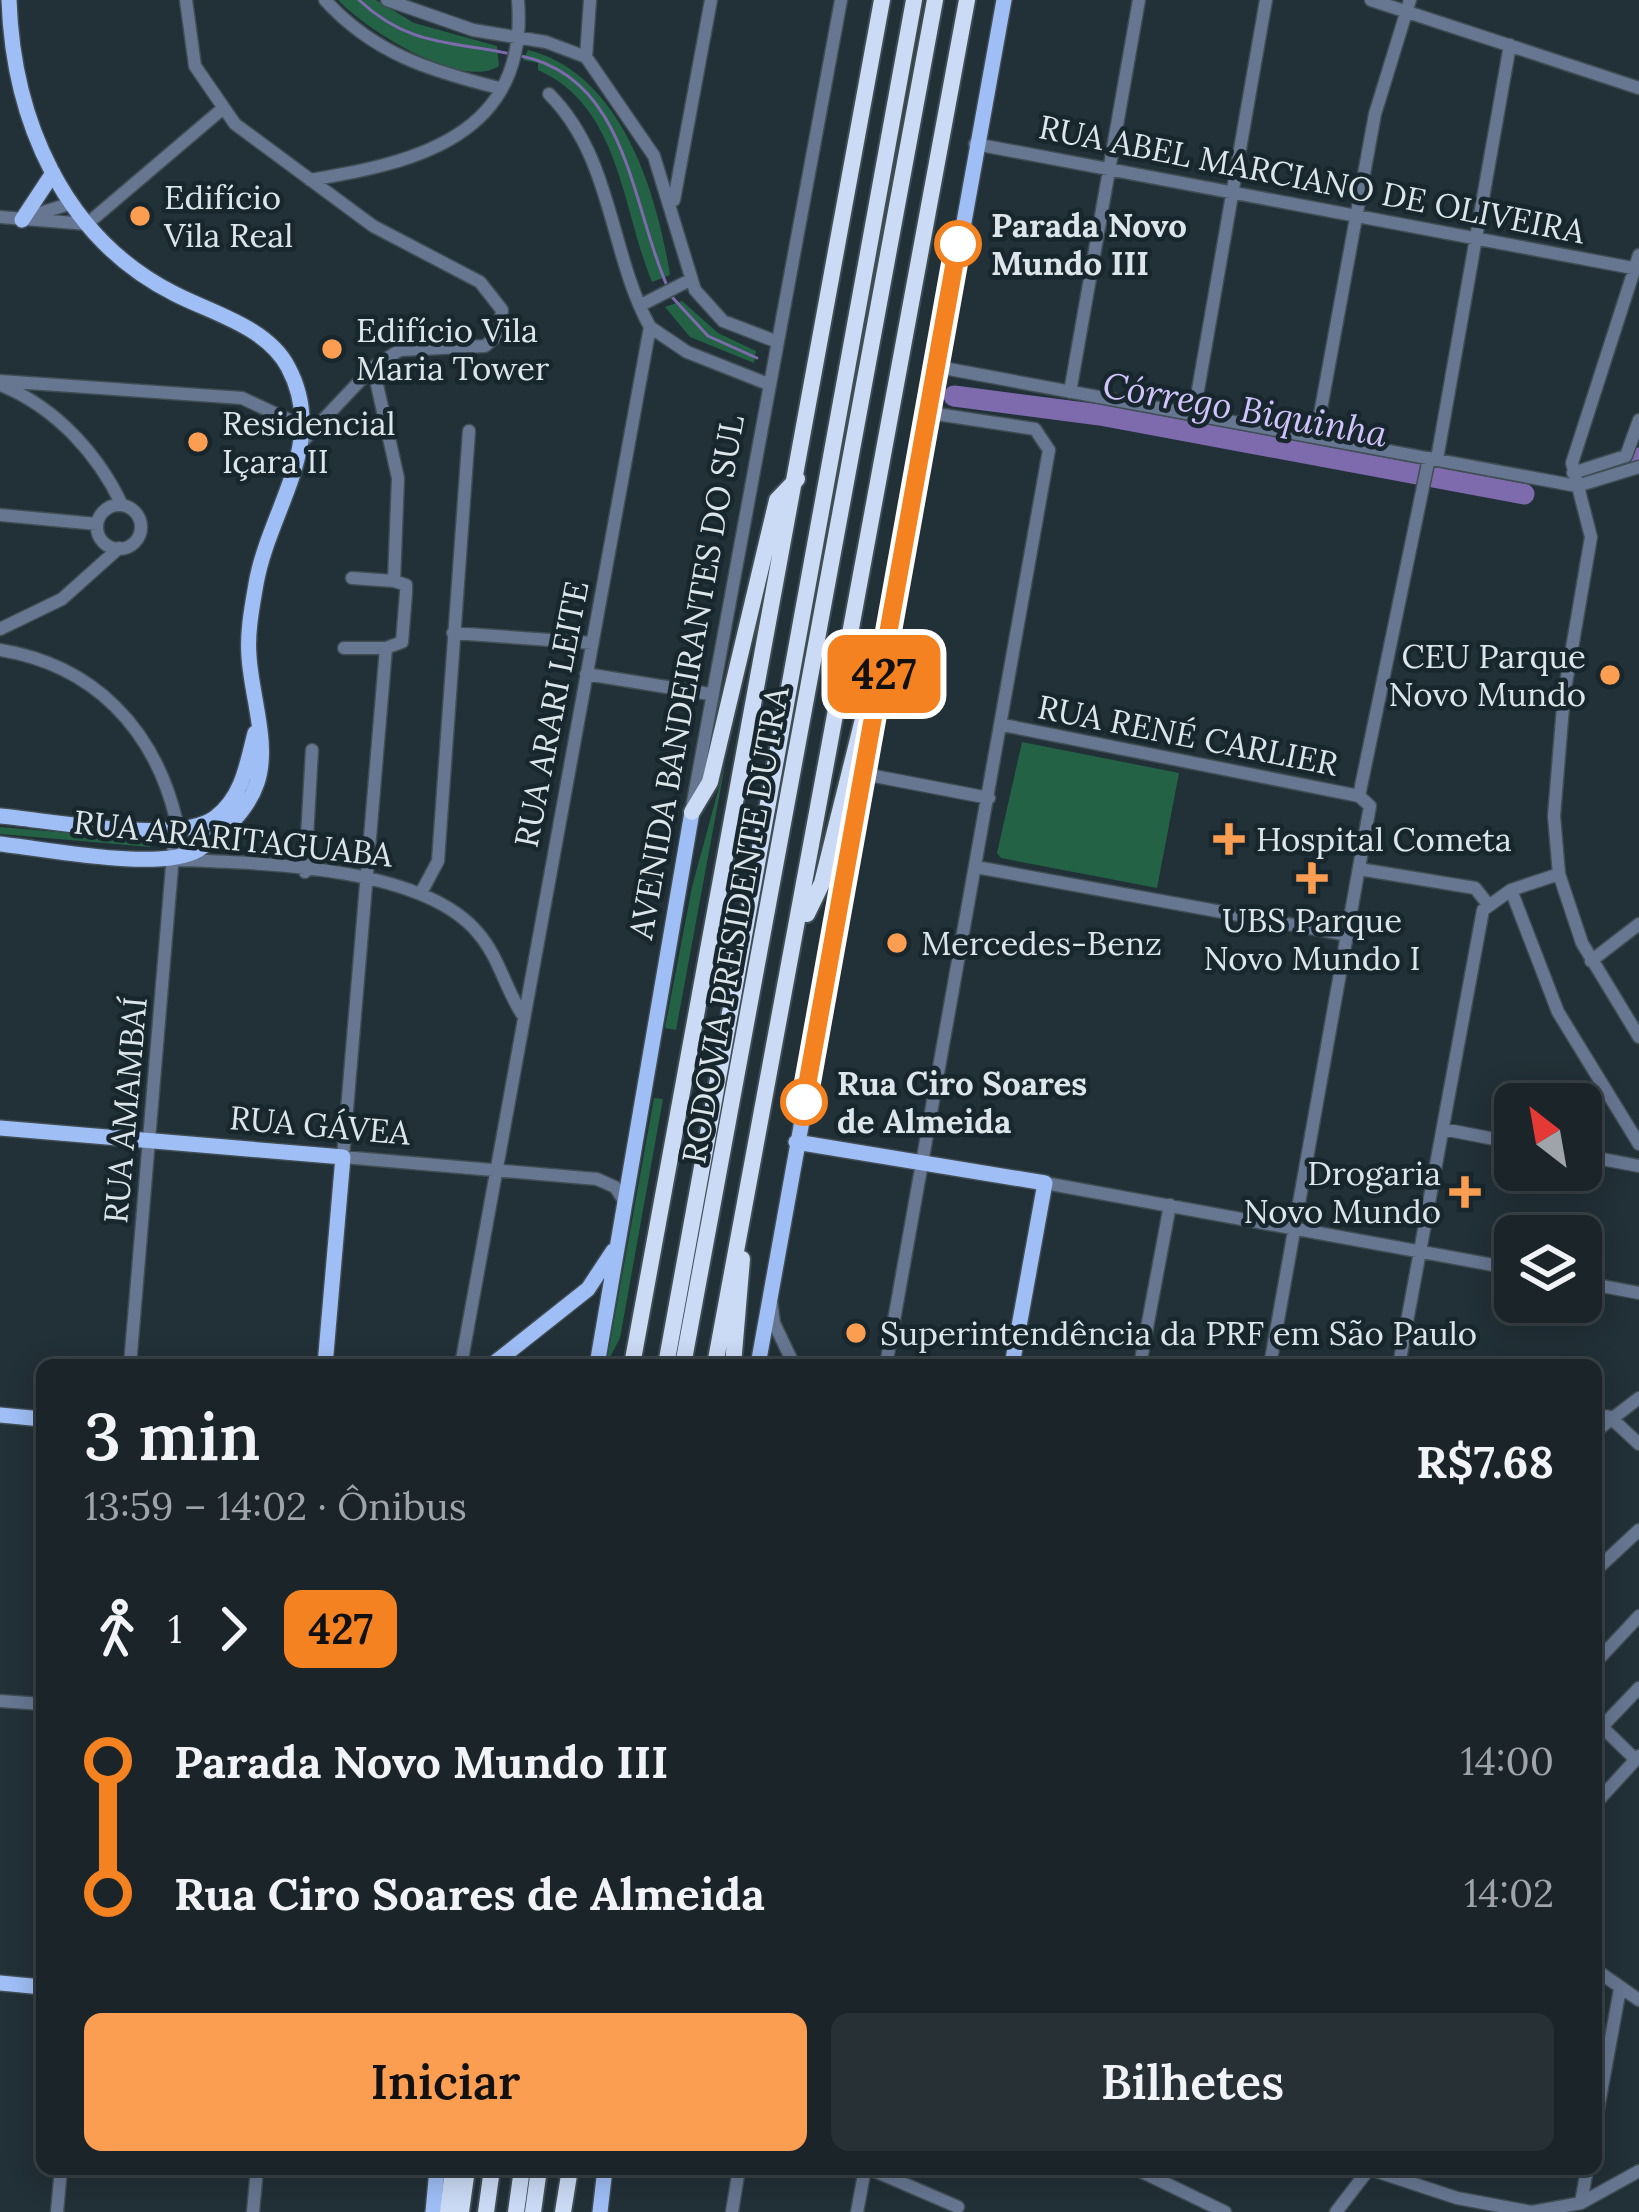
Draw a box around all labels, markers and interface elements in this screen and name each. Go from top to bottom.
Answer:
street label: RUA ABEL MARCIANO DE OLIVEIRA [1036,105,1590,253]
place label: Edifício Vila Real [163,176,293,256]
marker: Edifício Vila Real [127,203,153,229]
place label: Parada Novo Mundo III [991,204,1187,284]
marker: Parada Novo Mundo III [936,222,980,266]
place label: Edifício Vila Maria Tower [356,309,550,389]
marker: Edifício Vila Maria Tower [319,336,345,362]
water label: Córrego Biquinha [1099,361,1391,457]
place label: Residencial Içara II [222,402,395,482]
street label: AVENIDA BANDEIRANTES DO SUL [619,412,753,943]
marker: Residencial Içara II [185,429,211,455]
street label: RUA ARARI LEITE [505,577,597,851]
line badge: 427 [815,635,953,713]
place label: CEU Parque Novo Mundo [1388,635,1586,715]
text: 427 [851,647,917,701]
marker: CEU Parque Novo Mundo [1597,662,1623,688]
street label: RODOVIA PRESIDENTE DUTRA [672,682,798,1167]
street label: RUA RENÉ CARLIER [1034,685,1342,785]
street label: RUA ARARITAGUABA [72,800,396,876]
place label: Hospital Cometa [1256,818,1512,860]
marker: Hospital Cometa [1213,823,1245,855]
marker: UBS Parque Novo Mundo I [1296,862,1328,894]
place label: UBS Parque Novo Mundo I [1203,899,1421,979]
place label: Mercedes-Benz [921,922,1162,964]
marker: Mercedes-Benz [884,930,910,956]
street label: RUA AMAMBAÍ [94,995,156,1225]
place label: Rua Ciro Soares de Almeida [837,1062,1087,1142]
marker: Rua Ciro Soares de Almeida [782,1080,826,1124]
north arrow [1494,1083,1602,1191]
map controls [1494,1083,1602,1323]
street label: RUA GÁVEA [228,1096,413,1154]
place label: Drogaria Novo Mundo [1243,1152,1441,1232]
marker: Drogaria Novo Mundo [1452,1179,1478,1205]
button: layers [1494,1215,1602,1323]
place label: Superintendência da PRF em São Paulo [880,1312,1477,1354]
marker: Superintendência da PRF em São Paulo [843,1320,869,1346]
text: 3 min [84,1394,260,1478]
text: R$7.68 [1416,1433,1554,1490]
text: 13:59 – 14:02 · Ônibus [84,1481,467,1531]
icon: walk [84,1596,150,1662]
icon: forward [200,1596,266,1662]
text: 427 [308,1602,373,1656]
text: 1 [168,1604,182,1654]
text: Parada Novo Mundo III [174,1733,668,1790]
text: 14:00 [1460,1736,1554,1786]
text: Rua Ciro Soares de Almeida [174,1865,765,1922]
text: 14:02 [1464,1868,1554,1918]
button: Iniciar [84,2013,807,2151]
button: Bilhetes [831,2013,1554,2151]

